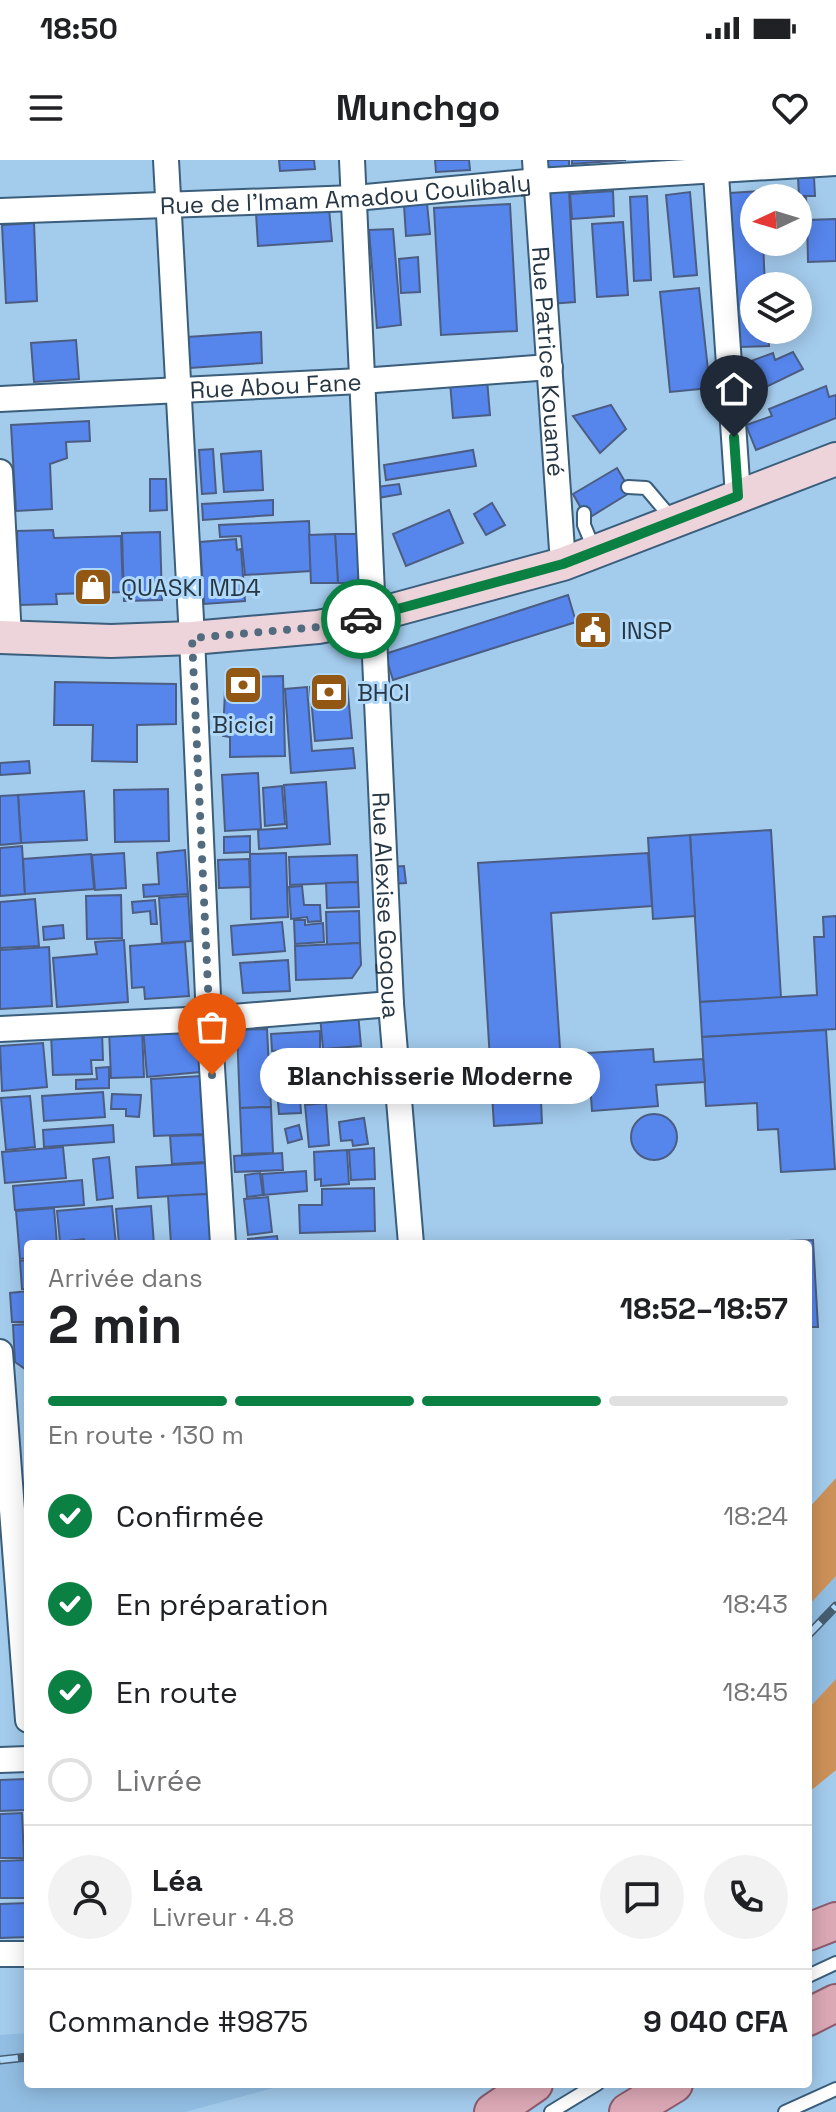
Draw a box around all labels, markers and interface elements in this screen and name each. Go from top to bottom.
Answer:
text: 18:50 [40,9,118,48]
text: Munchgo [336,85,500,131]
icon: menu [24,86,68,130]
icon: heart [768,86,812,130]
street label: Rue de l'Imam Amadou Coulibaly [159,166,532,221]
north arrow [740,184,812,256]
map controls [740,184,812,344]
street label: Rue Patrice Kouamé [526,245,572,478]
button: layers [740,272,812,344]
pin [700,355,768,437]
street label: Rue Abou Fane [189,365,362,405]
icon: home [712,367,756,411]
shop icon: QUASKI MD4 [72,566,114,608]
place label: QUASKI MD4 [121,572,261,603]
courier [321,579,401,659]
icon: car [339,597,383,641]
public building icon: INSP [572,609,614,651]
place label: INSP [621,615,672,646]
bank icon: Bicici [222,664,264,706]
bank icon: BHCI [308,671,350,713]
place label: BHCI [357,677,410,708]
place label: Bicici [212,709,274,740]
street label: Rue Alexise Gogoua [366,791,408,1020]
pin [178,993,246,1075]
icon: bag [190,1005,234,1049]
callout: Blanchisserie Moderne [260,1047,600,1103]
text: Blanchisserie Moderne [287,1059,573,1093]
text: Arrivée dans [48,1261,203,1295]
text: 18:52–18:57 [620,1289,788,1328]
text: 2 min [48,1292,182,1358]
text: En route · 130 m [48,1418,244,1452]
icon: check [48,1494,92,1538]
text: Confirmée [116,1497,264,1536]
text: 18:24 [723,1499,788,1533]
icon: check [48,1582,92,1626]
text: En préparation [116,1585,329,1624]
text: 18:43 [722,1587,788,1621]
icon: check [48,1670,92,1714]
text: En route [116,1673,238,1712]
text: 18:45 [723,1675,788,1709]
text: Livrée [116,1761,202,1800]
button: person [48,1855,132,1939]
button: chat [600,1855,684,1939]
button: phone [704,1855,788,1939]
text: Léa [152,1861,203,1900]
text: Livreur · 4.8 [152,1900,294,1934]
text: Commande #9875 [48,2002,308,2041]
text: 9 040 CFA [643,2002,788,2041]

